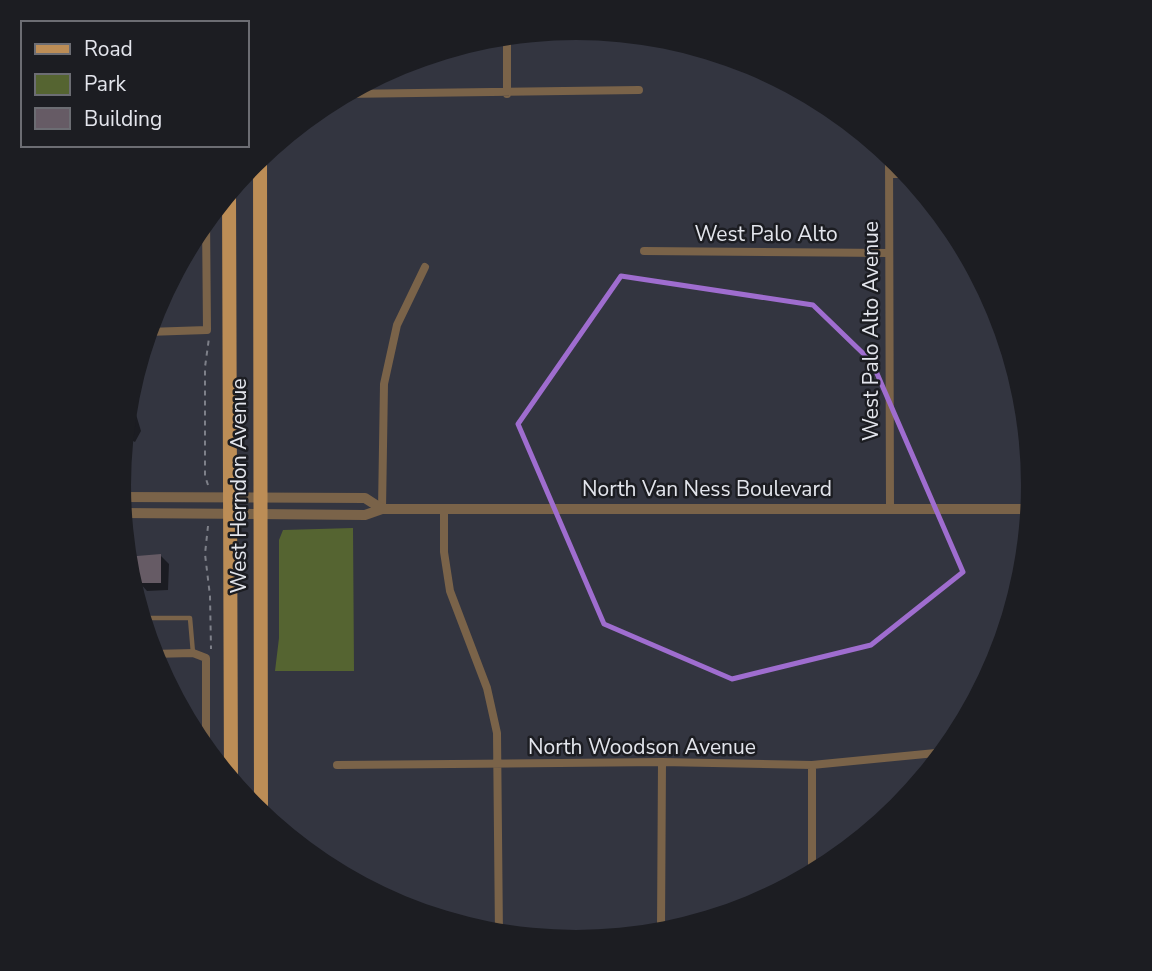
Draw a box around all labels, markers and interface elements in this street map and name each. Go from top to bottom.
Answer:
legend [21,21,248,147]
text: Road [84,35,133,63]
text: Park [84,70,126,98]
text: Building [84,105,162,133]
street label: West Palo Alto [694,220,838,248]
street label: West Palo Alto Avenue [857,221,885,441]
street label: West Herndon Avenue [225,378,253,594]
street label: North Van Ness Boulevard [582,475,832,503]
street label: North Woodson Avenue [528,733,756,761]

